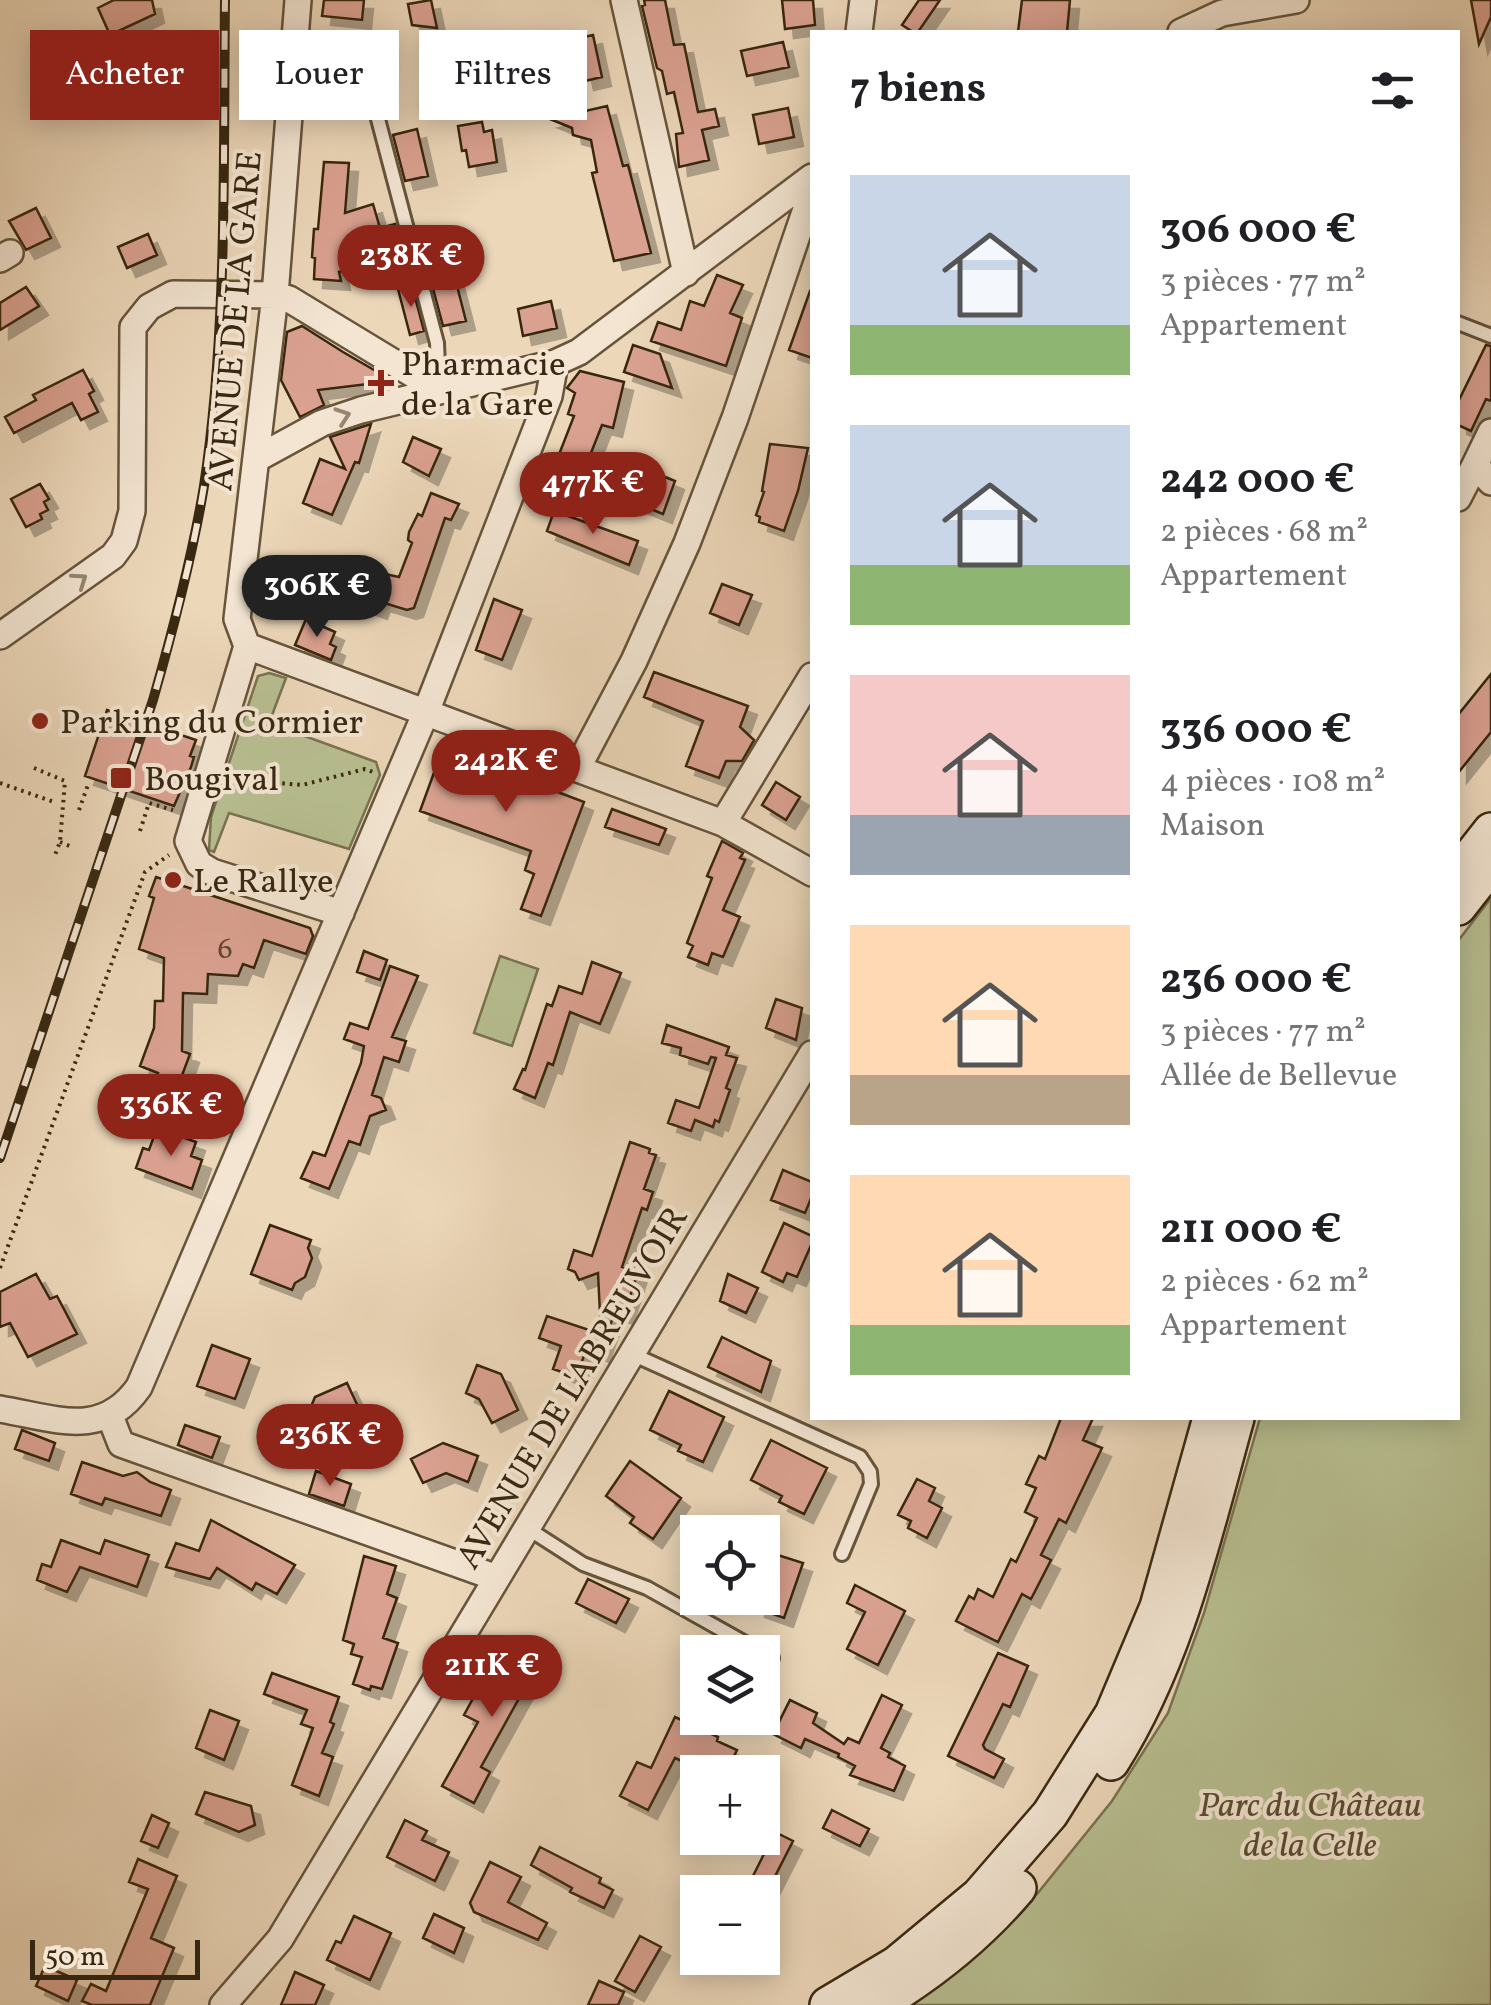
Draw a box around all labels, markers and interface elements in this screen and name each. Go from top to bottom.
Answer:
chip: Acheter [30,30,219,120]
chip: Louer [239,30,399,120]
chip: Filtres [419,30,587,120]
text: 7 biens [850,61,986,120]
icon: filters [1365,63,1420,118]
street label: AVENUE DE LA GARE [198,149,276,493]
text: 306 000 € [1160,202,1356,261]
icon: home [930,215,1050,335]
pin: 238K € [330,225,492,310]
text: 238K € [359,235,463,279]
text: 3 pièces · 77 m² [1160,261,1366,305]
text: Appartement [1160,305,1347,349]
place label: Pharmacie de la Gare [401,342,565,430]
marker: Pharmacie de la Gare [370,372,392,394]
one-way arrow [334,407,351,428]
pin: 477K € [512,452,674,537]
text: 242 000 € [1160,452,1355,511]
text: 477K € [542,462,644,506]
icon: home [930,465,1050,585]
text: 2 pièces · 68 m² [1160,511,1368,555]
pin: 306K € [236,555,398,640]
text: Appartement [1160,555,1347,599]
text: 306K € [264,565,370,609]
one-way arrow [68,574,87,592]
place label: Parking du Cormier [60,700,363,748]
text: 336 000 € [1160,702,1352,761]
marker: Parking du Cormier [29,710,51,732]
icon: home [930,715,1050,835]
pin: 242K € [425,730,587,815]
text: 242K € [453,740,559,784]
place label: Bougival [144,757,279,805]
text: 4 pièces · 108 m² [1160,761,1385,805]
marker: Bougival [108,765,134,791]
text: Maison [1160,805,1265,849]
place label: Le Rallye [193,859,334,907]
marker: Le Rallye [162,869,184,891]
house number: 6 [217,929,233,971]
text: 236 000 € [1160,952,1352,1011]
icon: home [930,965,1050,1085]
text: 3 pièces · 77 m² [1160,1011,1366,1055]
text: Allée de Bellevue [1160,1055,1397,1099]
pin: 336K € [90,1074,252,1159]
text: 336K € [119,1084,223,1128]
street label: AVENUE DE L'ABREUVOIR [446,1198,701,1579]
text: 211 000 € [1160,1202,1342,1261]
icon: home [930,1215,1050,1335]
text: 2 pièces · 62 m² [1160,1261,1369,1305]
text: Appartement [1160,1305,1347,1349]
pin: 236K € [249,1404,411,1489]
text: 236K € [278,1414,382,1458]
map controls [680,1515,780,1975]
button: locate [680,1515,780,1615]
pin: 211K € [411,1635,573,1720]
button: layers [680,1635,780,1735]
text: 211K € [444,1645,540,1689]
button: + [680,1755,780,1855]
park label: Parc du Château de la Celle [1199,1783,1422,1871]
button: − [680,1875,780,1975]
scale bar [30,1935,200,1980]
text: 50 m [45,1938,105,1977]

